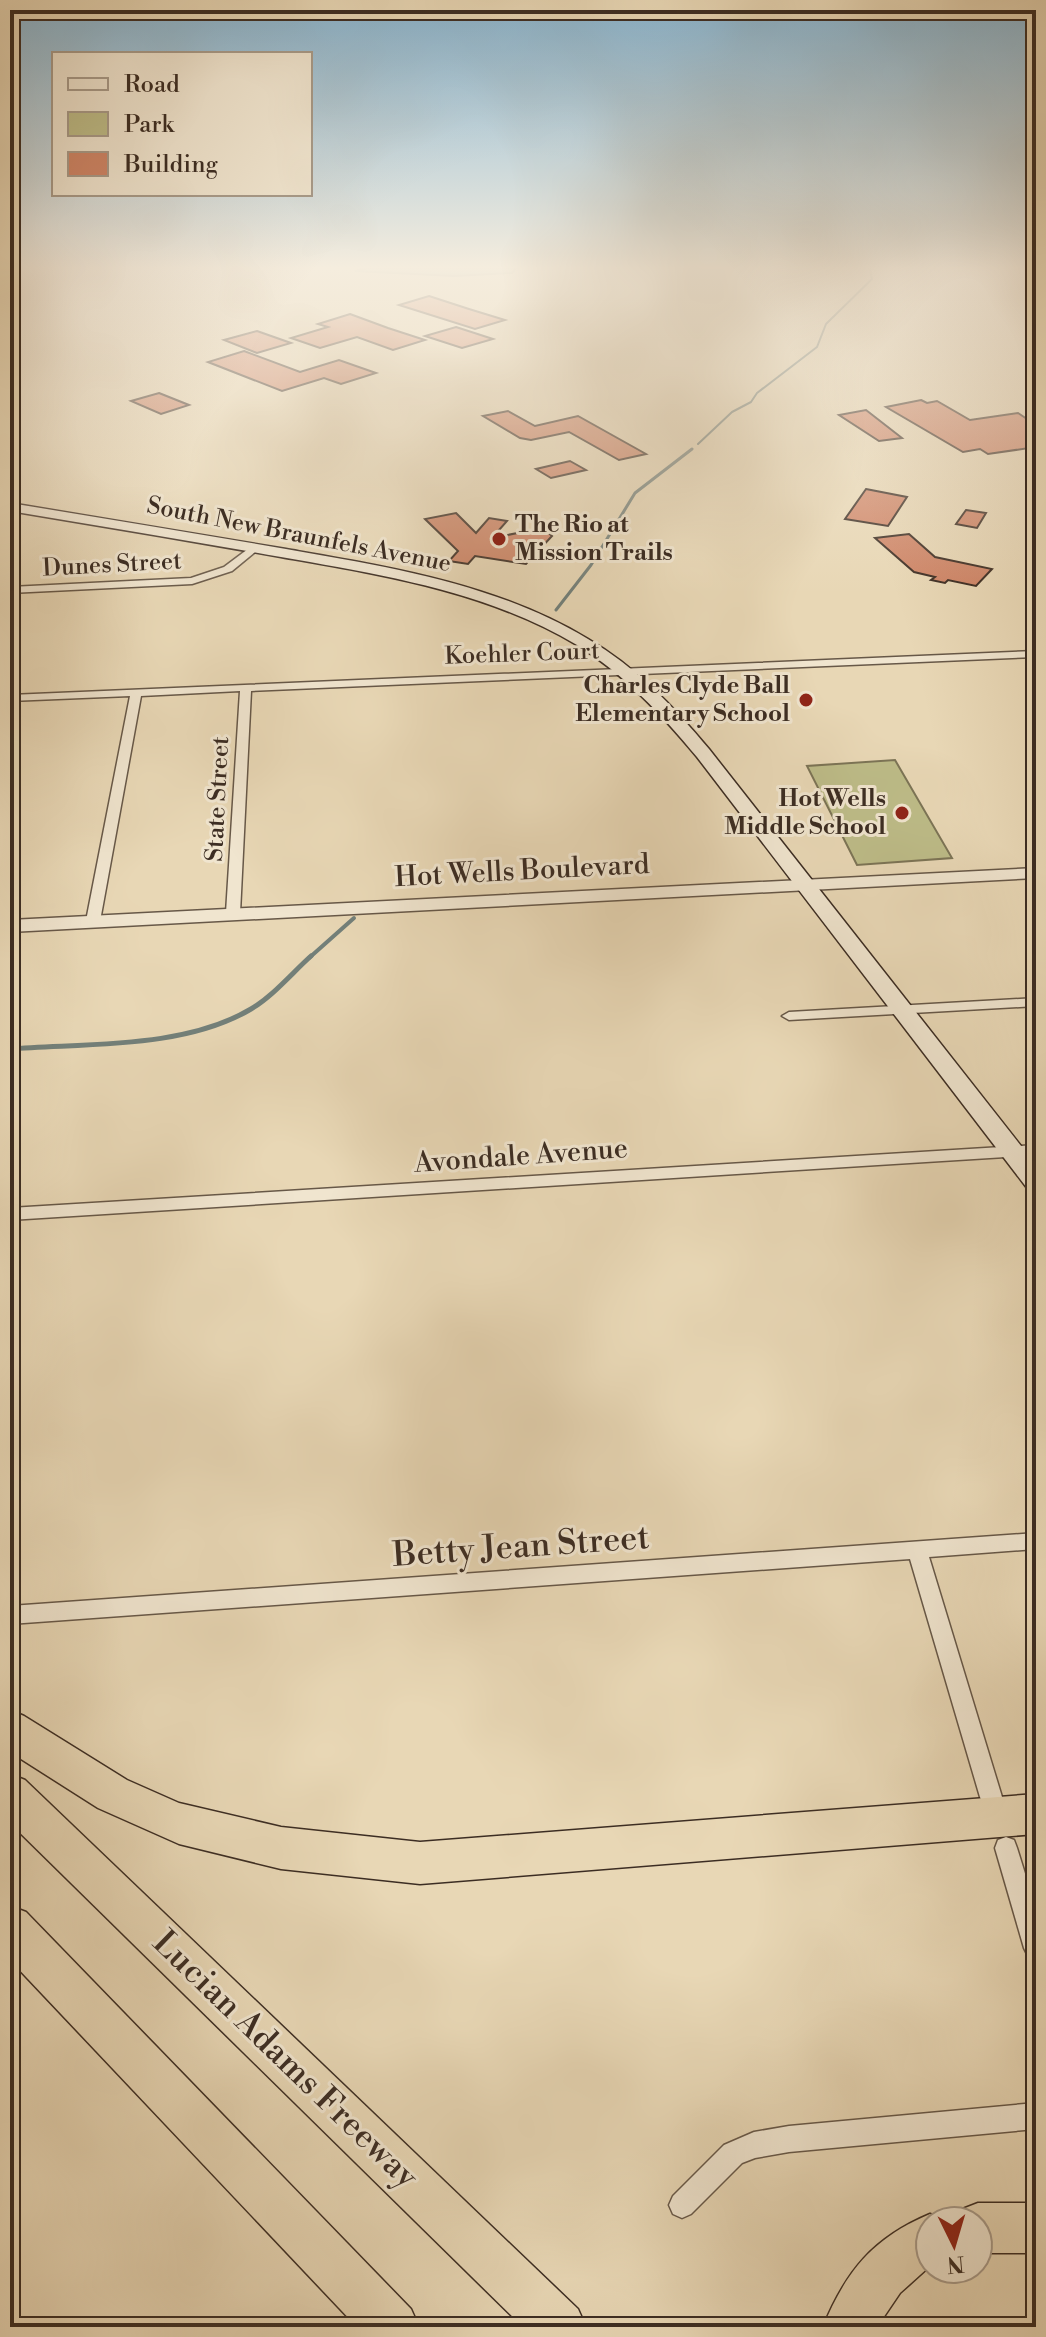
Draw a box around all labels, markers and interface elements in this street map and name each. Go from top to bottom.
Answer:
legend [52,52,312,196]
text: Road [124,70,180,100]
text: Park [124,110,175,140]
text: Building [123,150,218,180]
street label: South New Braunfels Avenue [144,491,454,579]
place label: The Rio at Mission Trails [515,510,673,568]
marker: The Rio at Mission Trails [490,530,508,548]
street label: Dunes Street [42,546,183,584]
street label: Koehler Court [444,636,600,672]
place label: Charles Clyde Ball Elementary School [575,671,790,729]
marker: Charles Clyde Ball Elementary School [797,691,815,709]
street label: State Street [200,735,236,862]
place label: Hot Wells Middle School [724,784,886,842]
marker: Hot Wells Middle School [893,804,911,822]
street label: Hot Wells Boulevard [394,847,651,895]
street label: Avondale Avenue [412,1131,629,1181]
street label: Betty Jean Street [390,1517,651,1577]
street label: Lucian Adams Freeway [143,1922,427,2198]
north arrow [914,2205,994,2285]
text: N [945,2249,965,2278]

